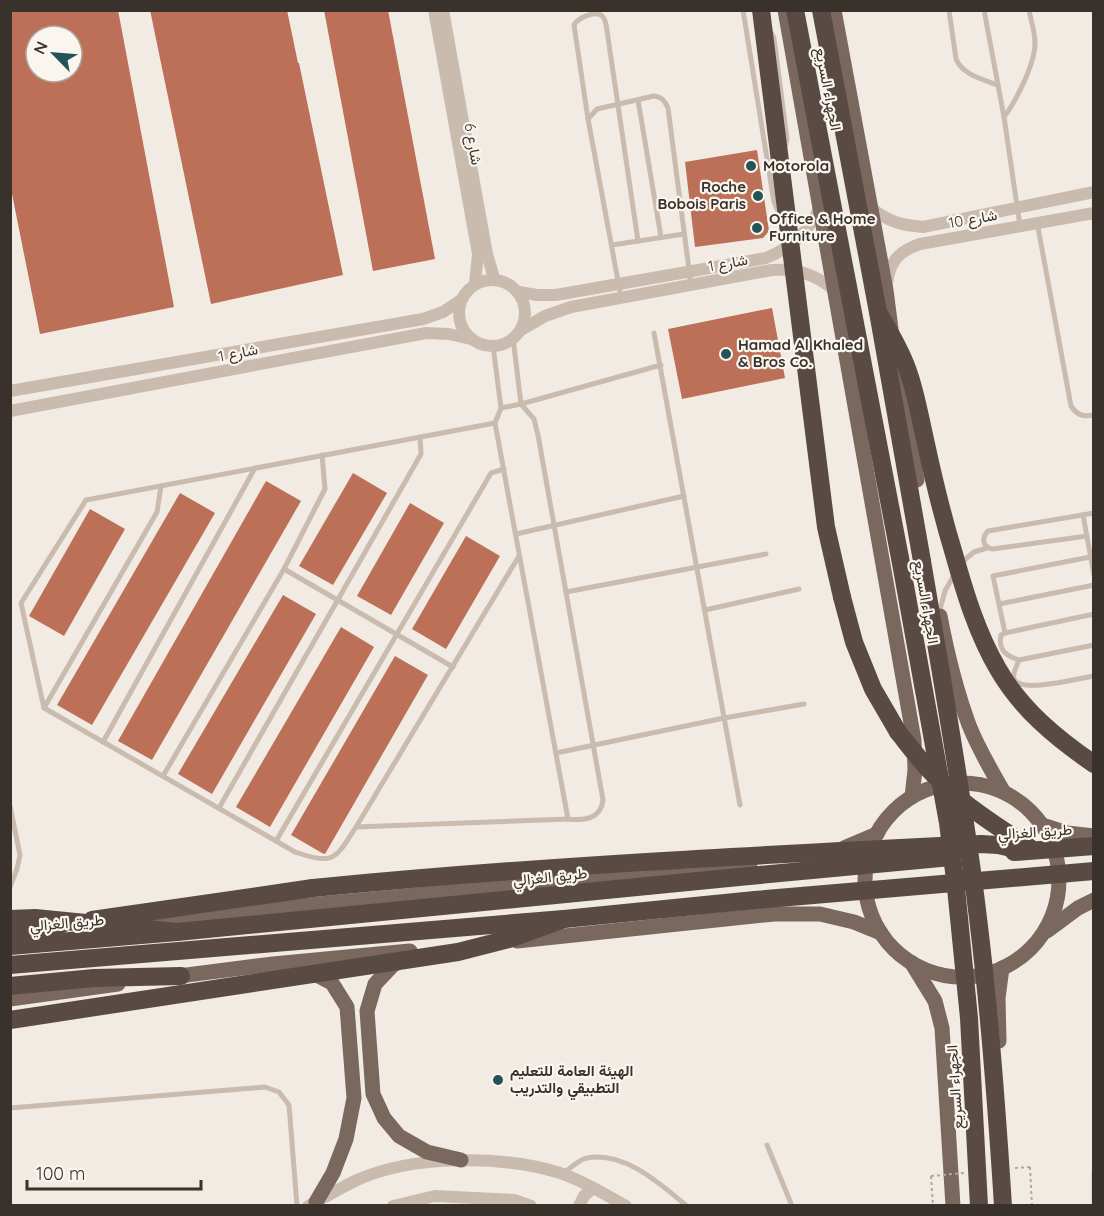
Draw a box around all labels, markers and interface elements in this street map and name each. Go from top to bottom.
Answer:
north arrow [24,24,84,84]
text: N [29,38,52,57]
street label: الجهراء السريع [809,46,846,133]
street label: شارع 6 [458,121,487,167]
place label: Motorola [763,156,829,175]
marker: Motorola [744,159,758,173]
place label: Roche Bobois Paris [657,177,746,213]
marker: Roche Bobois Paris [751,189,765,203]
street label: شارع 10 [947,205,999,234]
place label: Office & Home Furniture [769,209,876,245]
marker: Office & Home Furniture [750,221,764,235]
street label: شارع 1 [707,250,750,277]
place label: Hamad Al Khaled & Bros Co. [738,335,863,371]
street label: شارع 1 [217,339,260,368]
marker: Hamad Al Khaled & Bros Co. [719,347,733,361]
street label: الجهراء السريع [908,559,943,646]
street label: طريق الغزالي [997,819,1073,848]
street label: طريق الغزالي [512,863,589,894]
street label: طريق الغزالي [29,910,106,939]
street label: الجهراء السريع [942,1044,969,1130]
place label: الهيئة العامة للتعليم التطبيقي والتدريب [510,1061,633,1101]
marker: الهيئة العامة للتعليم التطبيقي والتدريب [491,1073,505,1087]
scale bar [27,1153,201,1191]
text: 100 m [36,1162,85,1185]

